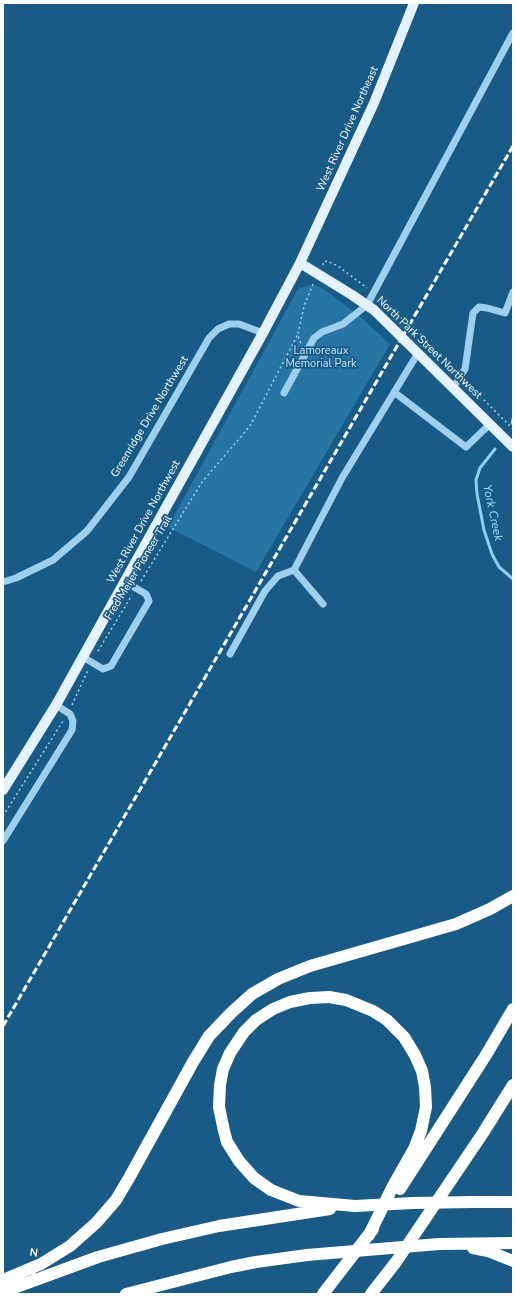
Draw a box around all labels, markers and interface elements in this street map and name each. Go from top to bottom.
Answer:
street label: West River Drive Northeast [314,64,382,194]
street label: North Park Street Northwest [373,294,485,402]
park label: Lamoreaux Memorial Park [285,344,357,370]
street label: Greenridge Drive Northwest [108,354,192,480]
street label: West River Drive Northwest [105,458,183,586]
water label: York Creek [479,483,505,543]
street label: Fred Meijer Pioneer Trail [103,513,175,623]
north arrow [12,1245,52,1285]
text: N [29,1245,39,1261]

